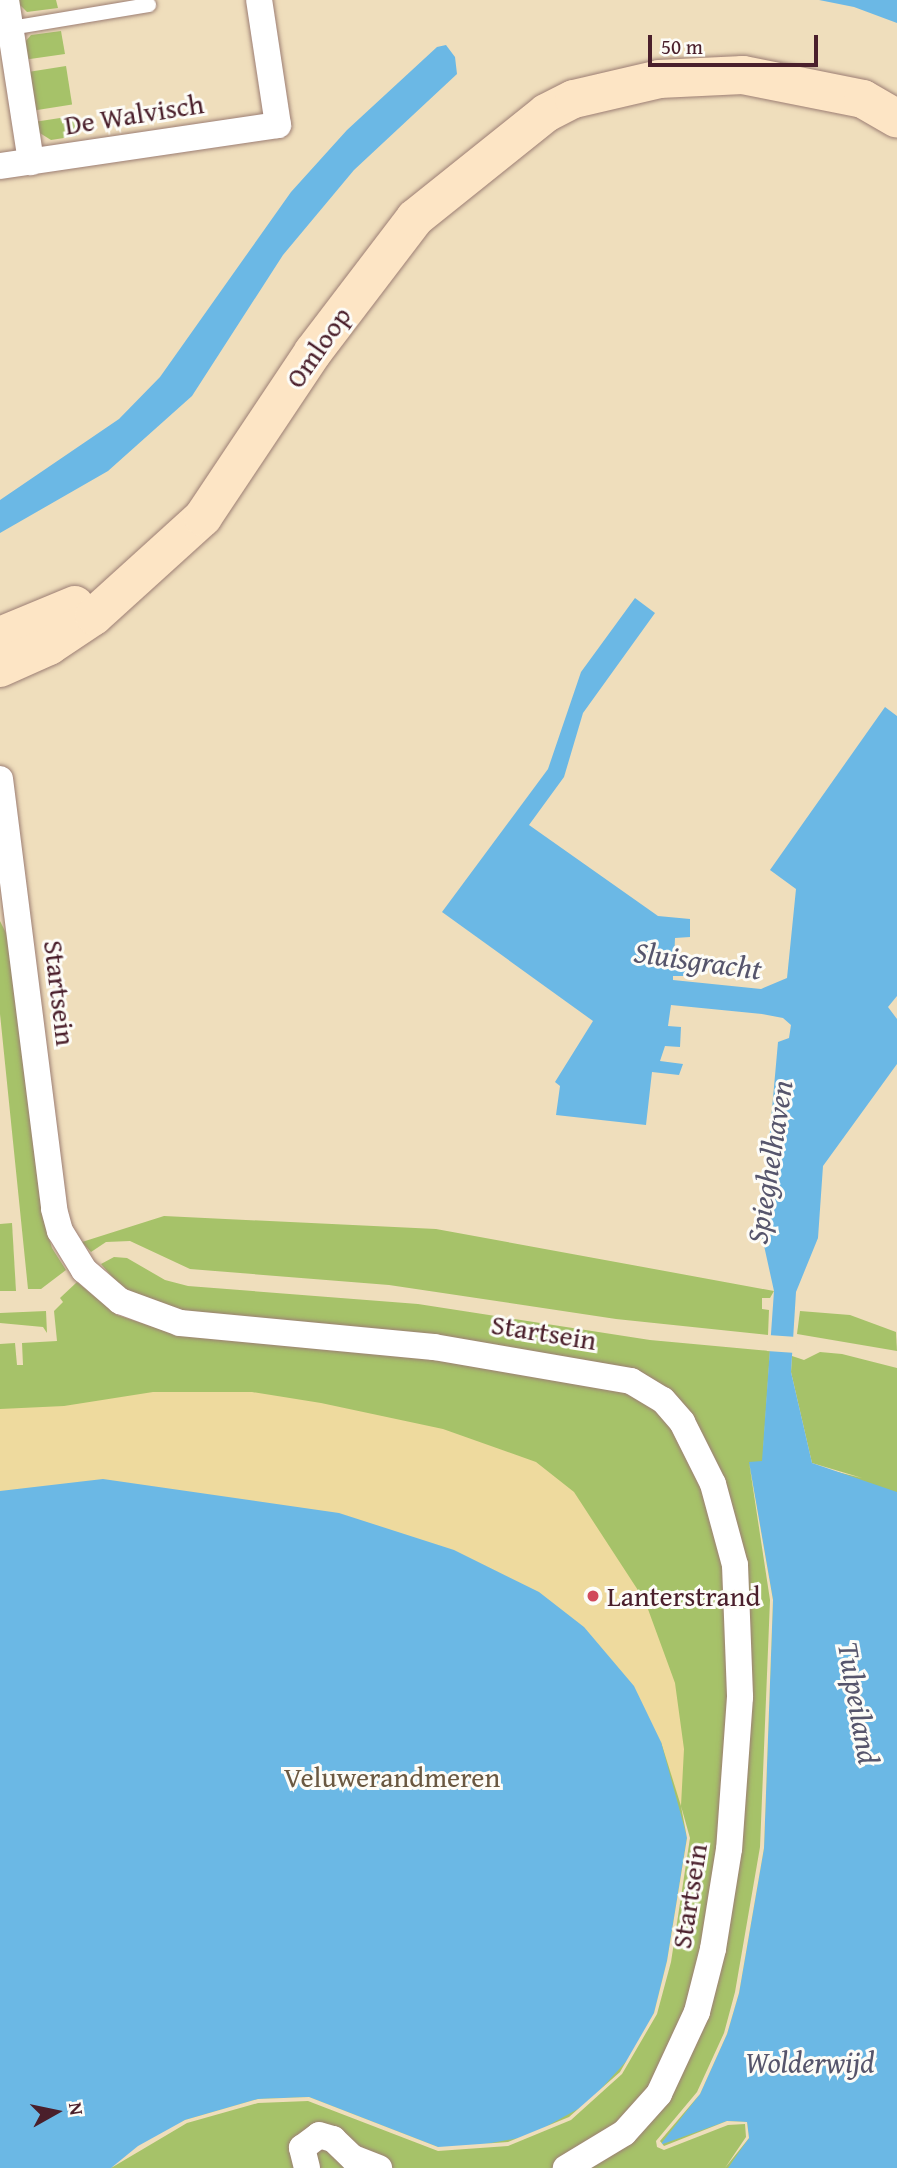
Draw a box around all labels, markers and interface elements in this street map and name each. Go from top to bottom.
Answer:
scale bar [652,21,822,65]
text: 50 m [661,31,703,62]
street label: De Walvisch [62,86,206,142]
street label: Omloop [278,300,358,394]
water label: Sluisgracht [632,933,764,987]
street label: Startsein [37,938,83,1048]
water label: Spieghelhaven [738,1078,800,1246]
street label: Startsein [489,1307,599,1357]
place label: Lanterstrand [607,1579,760,1613]
marker: Lanterstrand [585,1588,601,1604]
water label: Tulpeiland [831,1639,887,1767]
park label: Veluwerandmeren [284,1760,500,1794]
street label: Startsein [664,1841,714,1951]
water label: Wolderwijd [745,2044,875,2080]
north arrow [21,2077,91,2147]
text: N [62,2100,92,2117]

